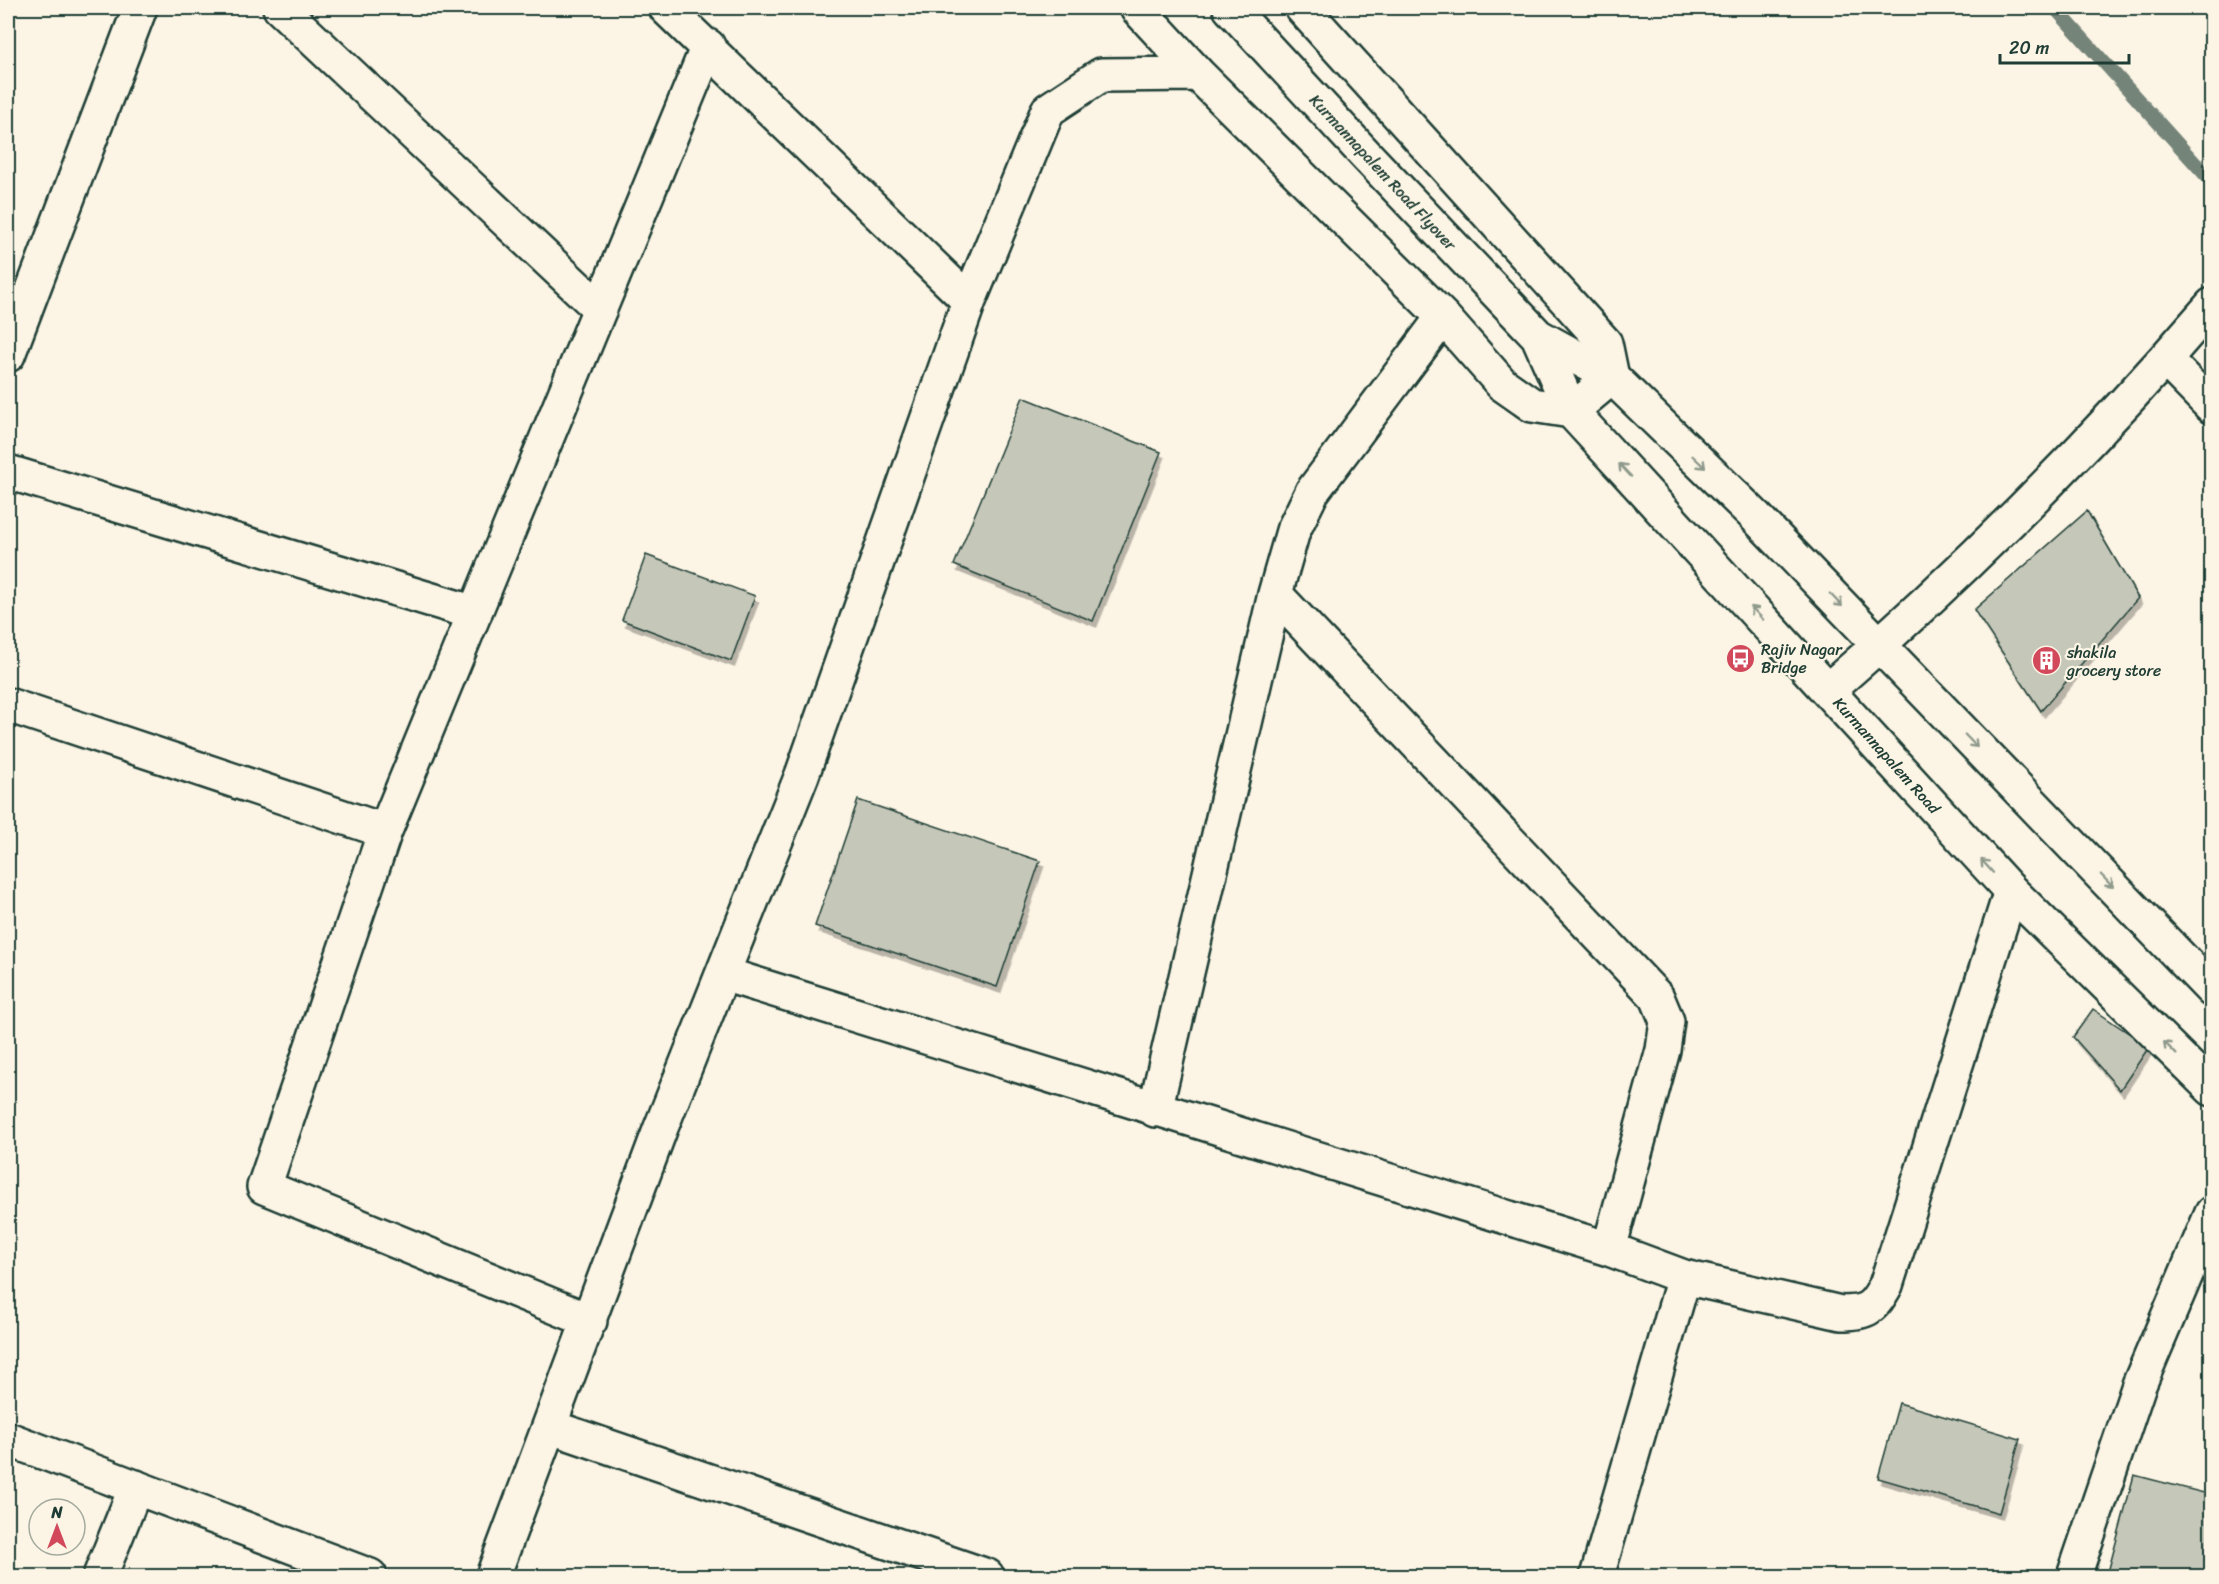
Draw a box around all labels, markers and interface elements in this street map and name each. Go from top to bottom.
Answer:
scale bar [2000,27,2129,65]
text: 20 m [2009,32,2049,64]
street label: Kurmannapalem Road Flyover [1302,87,1464,259]
one-way arrow [1692,454,1707,469]
one-way arrow [1618,462,1632,477]
one-way arrow [1829,593,1844,608]
one-way arrow [1750,606,1764,621]
place label: Rajiv Nagar Bridge [1761,635,1843,682]
place label: shakila grocery store [2065,638,2161,685]
bus stop icon: Rajiv Nagar Bridge [1724,642,1756,674]
building icon: shakila grocery store [2030,645,2062,677]
street label: Kurmannapalem Road [1826,690,1949,822]
one-way arrow [1964,733,1979,748]
one-way arrow [1980,858,1995,873]
one-way arrow [2099,874,2114,889]
one-way arrow [2162,1041,2177,1055]
north arrow [27,1497,87,1557]
text: N [50,1498,63,1527]

